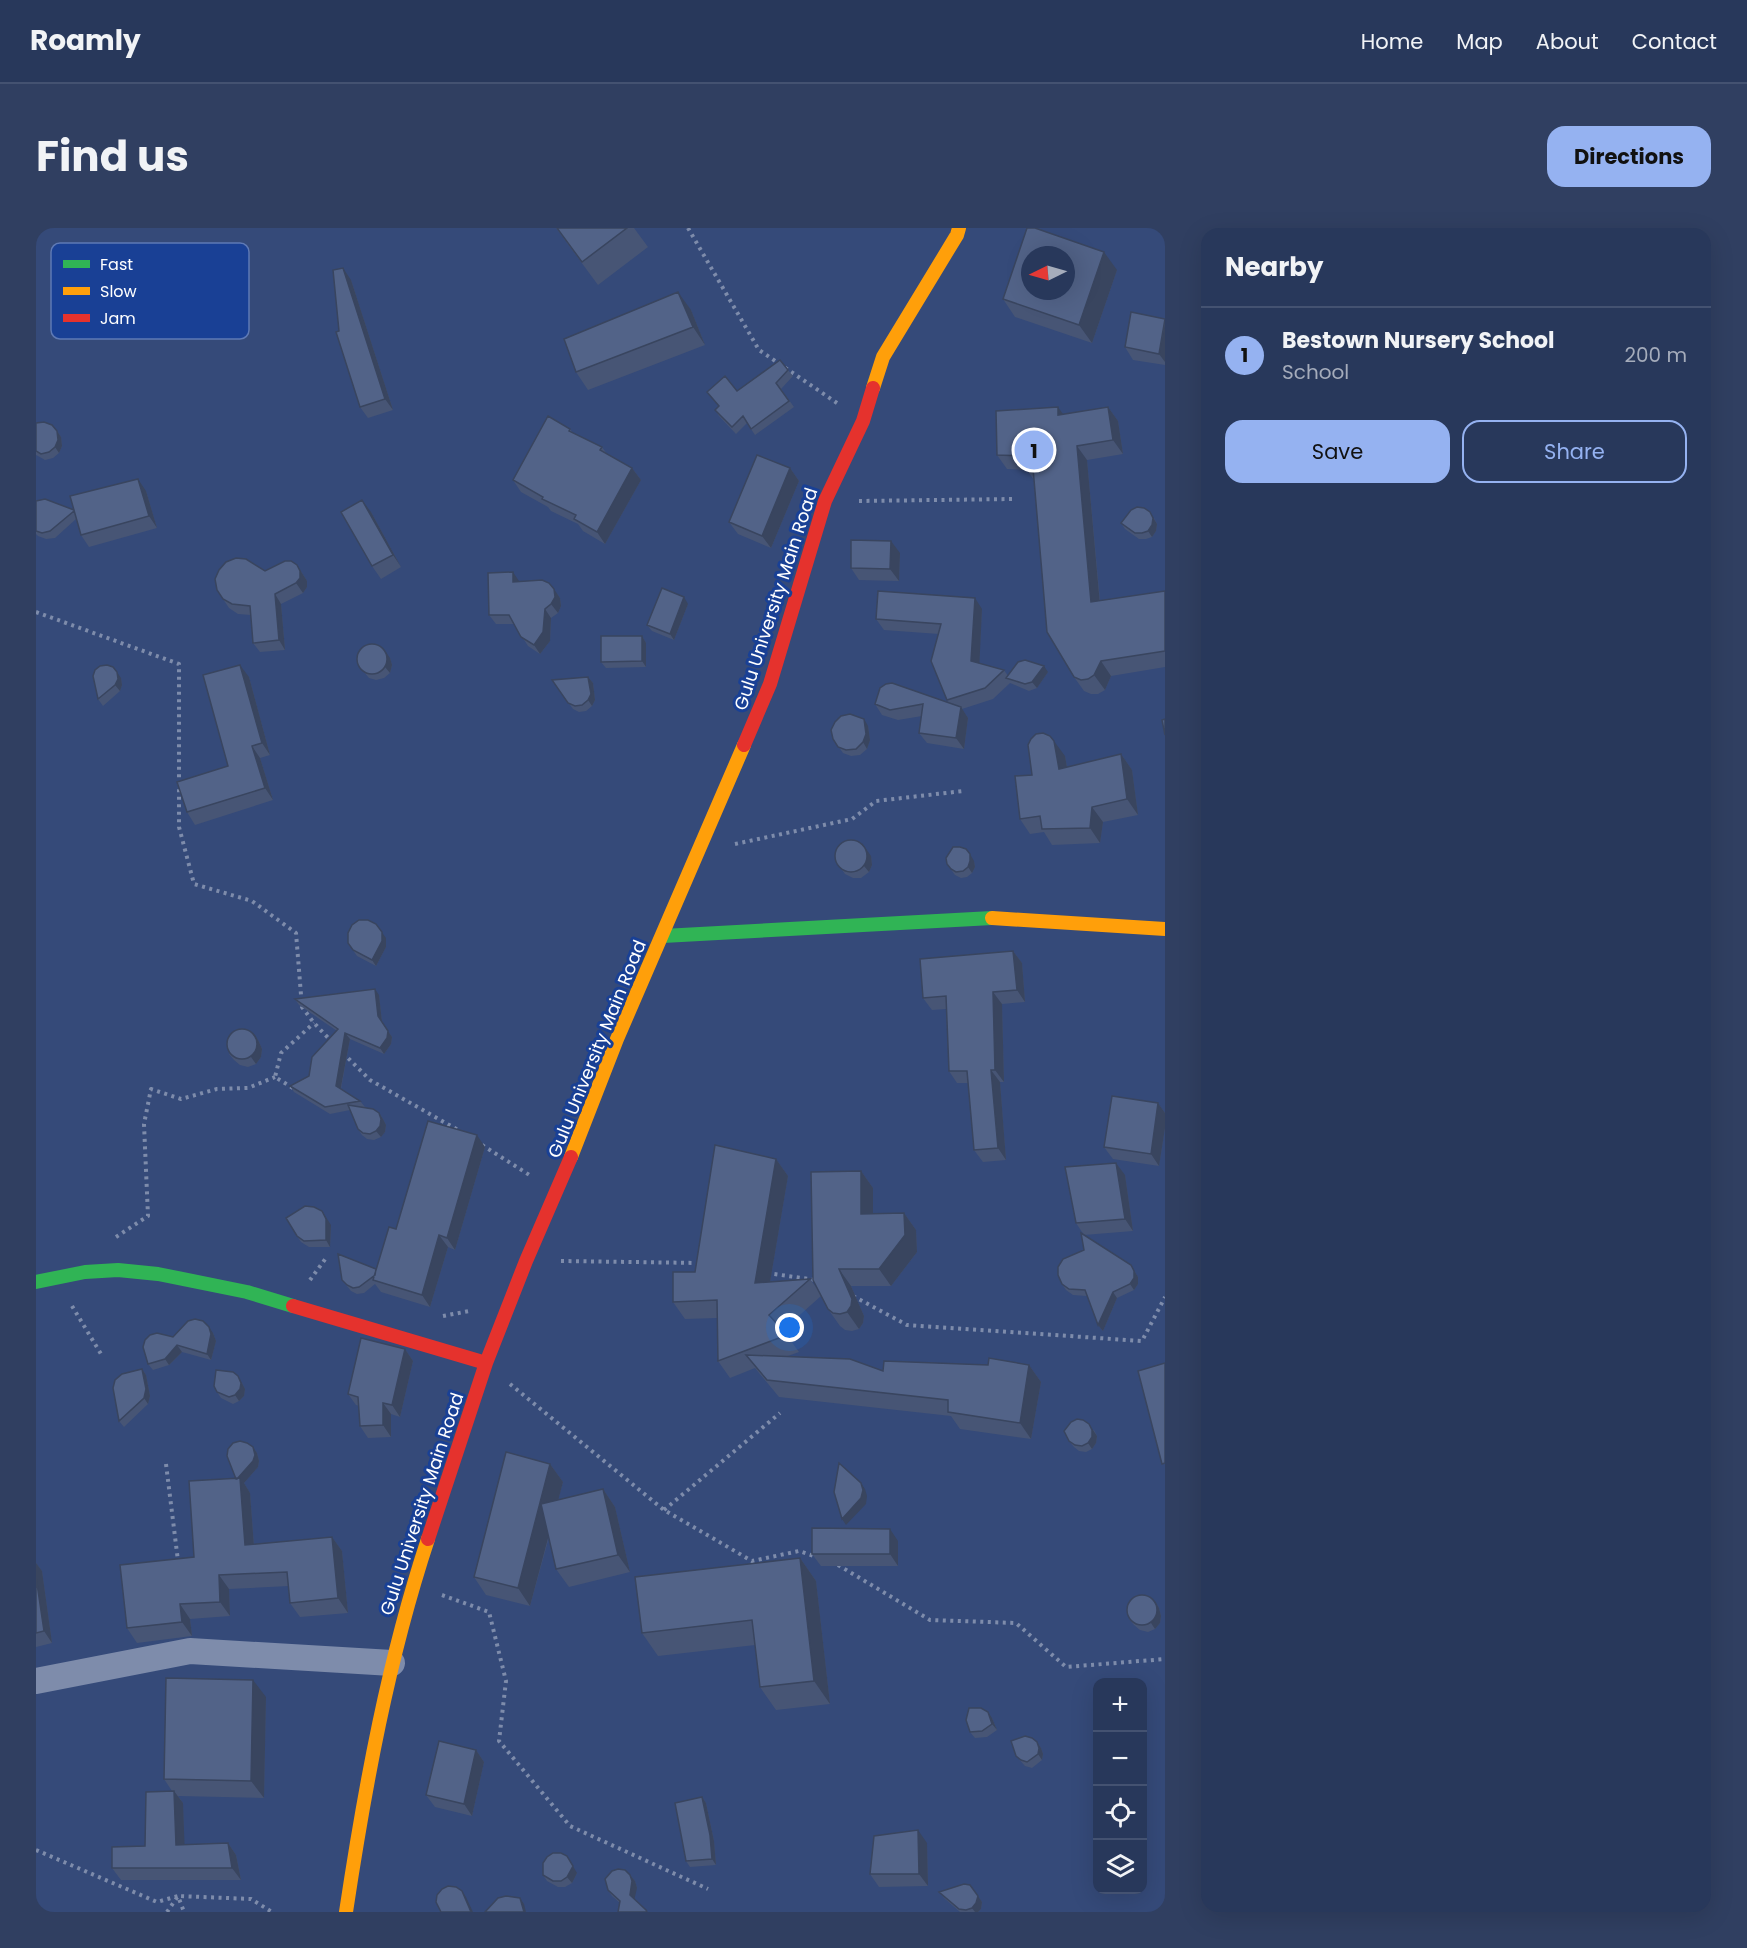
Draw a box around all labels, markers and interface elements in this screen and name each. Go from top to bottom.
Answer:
text: Roamly [30,21,141,60]
text: Home [1361,27,1423,56]
text: Map [1456,27,1503,56]
text: About [1536,27,1599,56]
text: Contact [1632,27,1717,56]
button: Directions [1547,126,1711,187]
text: Find us [36,127,189,186]
legend [51,243,249,339]
north arrow [1021,246,1075,300]
text: Nearby [1225,249,1323,285]
text: Fast [100,253,133,276]
text: Slow [100,280,137,303]
text: Jam [100,307,136,330]
text: Bestown Nursery School [1282,325,1555,356]
text: 1 [1241,341,1248,369]
text: 200 m [1624,341,1687,369]
text: School [1282,358,1349,386]
button: Save [1225,420,1450,483]
button: Share [1462,420,1687,483]
pin: 1 [1014,428,1054,472]
street label: Gulu University Main Road [728,484,823,713]
street label: Gulu University Main Road [541,936,652,1161]
your location [775,1313,804,1342]
street label: Gulu University Main Road [374,1389,469,1618]
map controls [1093,1678,1147,1894]
button: + [1093,1678,1147,1732]
button: − [1093,1732,1147,1786]
button: locate [1093,1786,1147,1840]
button: layers [1093,1840,1147,1894]

